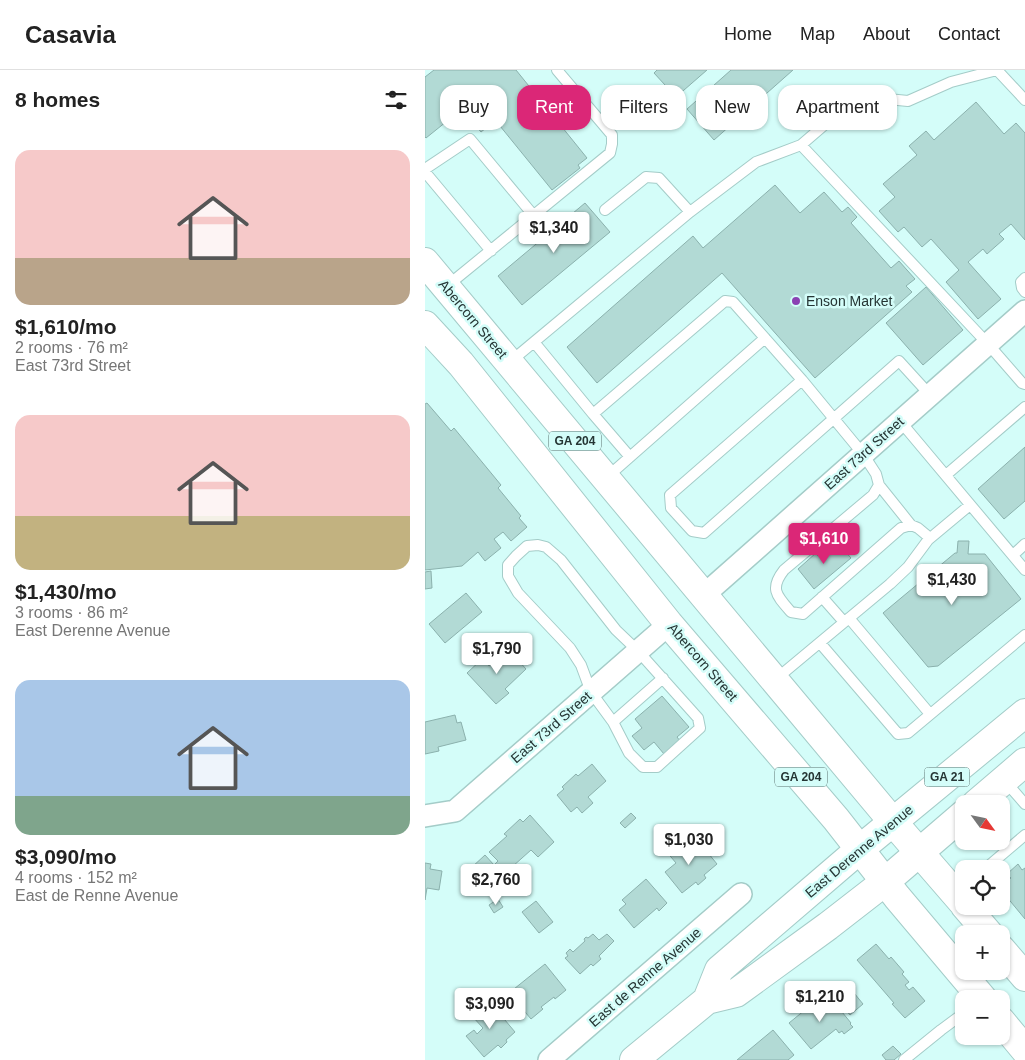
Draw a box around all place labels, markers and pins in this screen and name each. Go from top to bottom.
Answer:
pin: $1,340 [513,212,595,254]
place label: Enson Market [806,293,892,309]
marker: Enson Market [790,295,802,307]
pin: $1,610 [783,522,865,565]
pin: $1,430 [911,564,993,606]
pin: $1,790 [456,632,538,675]
pin: $1,030 [648,824,730,866]
pin: $2,760 [455,864,537,906]
pin: $1,210 [779,980,861,1023]
pin: $3,090 [449,988,531,1030]

